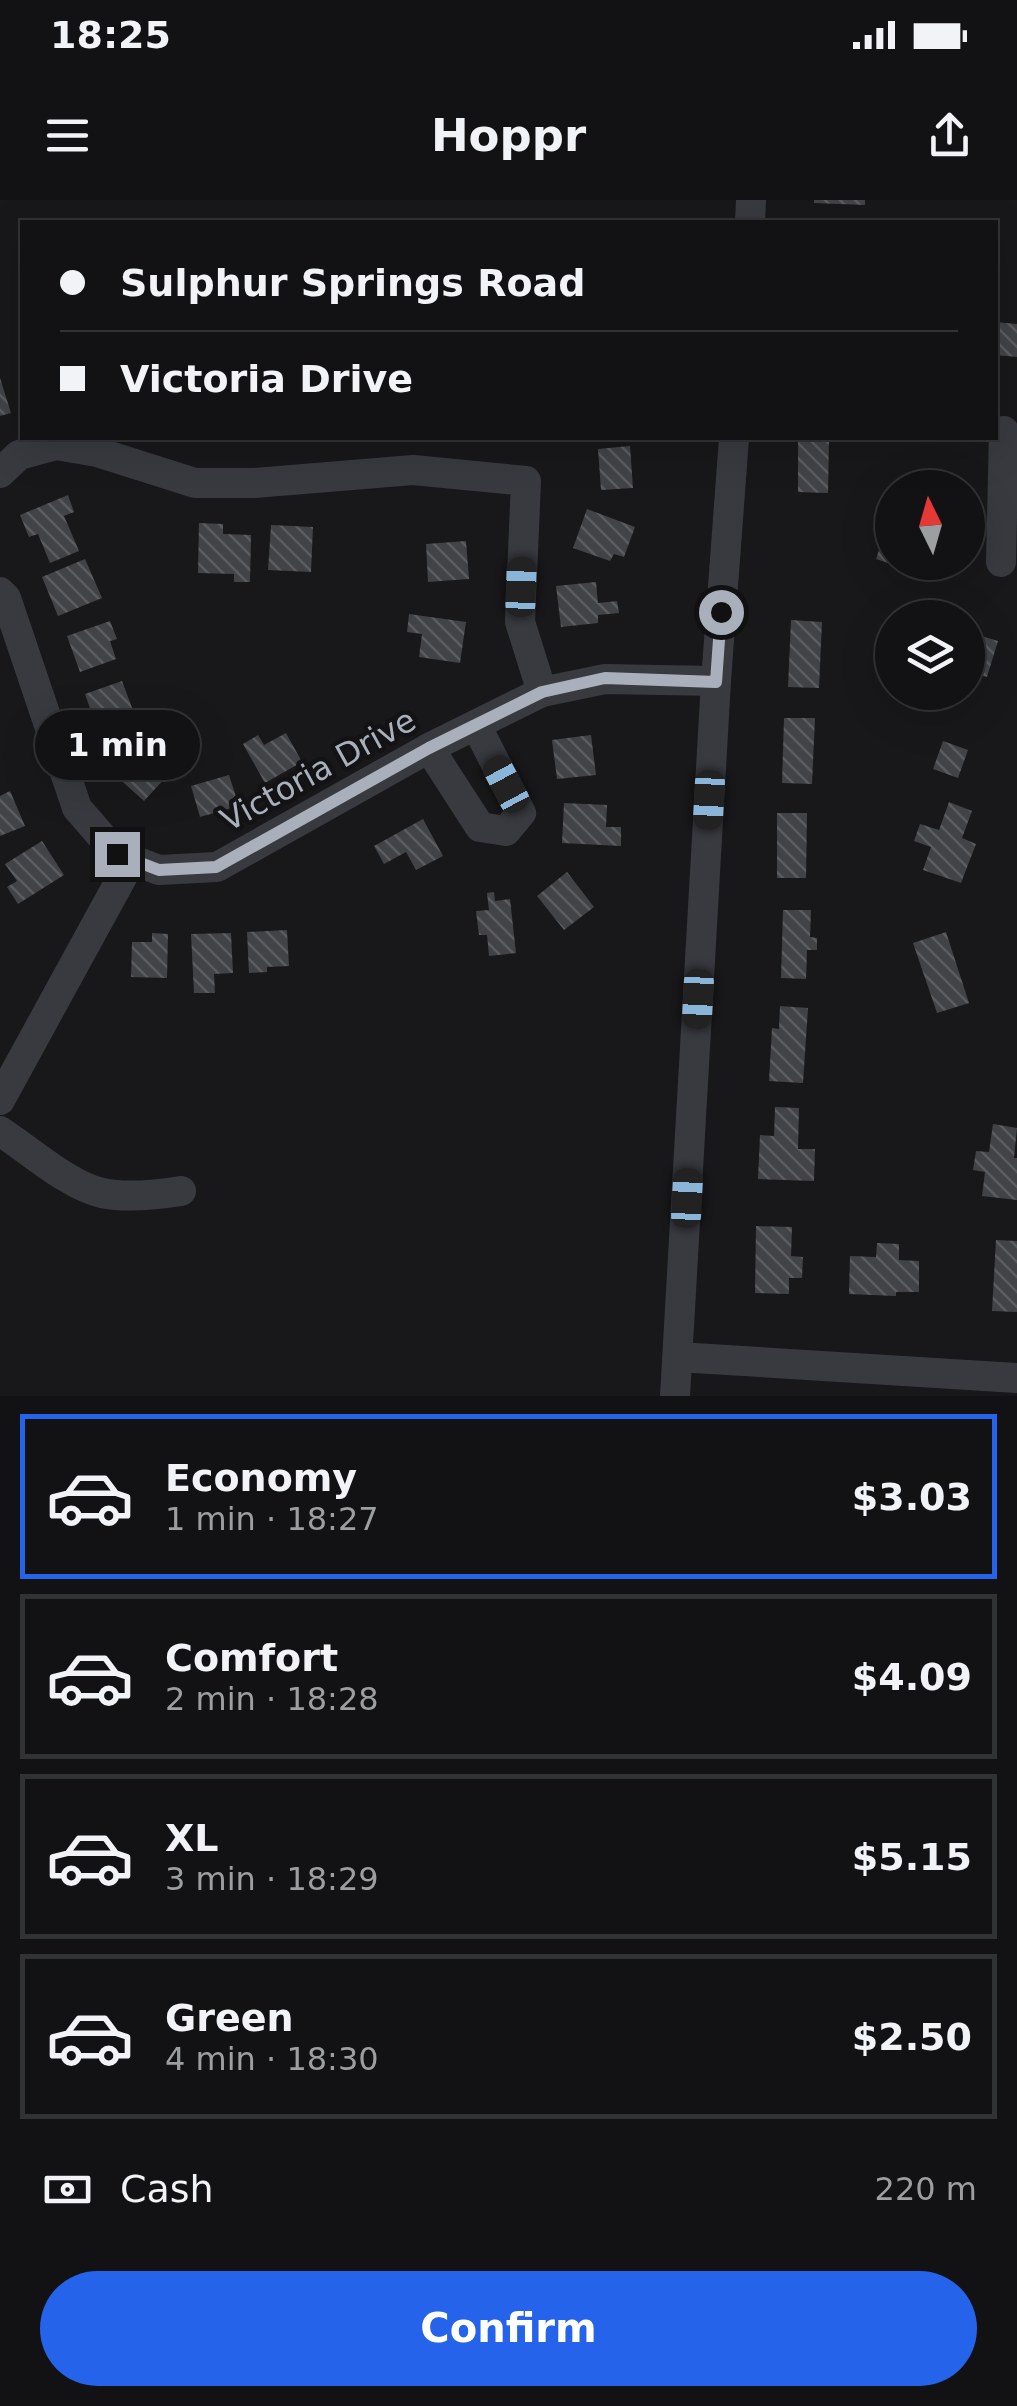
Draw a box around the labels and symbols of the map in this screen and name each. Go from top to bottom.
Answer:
north arrow [875,470,985,580]
car [505,556,537,618]
route start [699,590,744,635]
street label: Victoria Drive [214,701,422,839]
callout: 1 min [34,709,200,779]
car [479,750,533,818]
car [692,769,726,831]
route end [95,832,140,877]
car [681,968,715,1030]
car [670,1167,704,1229]

